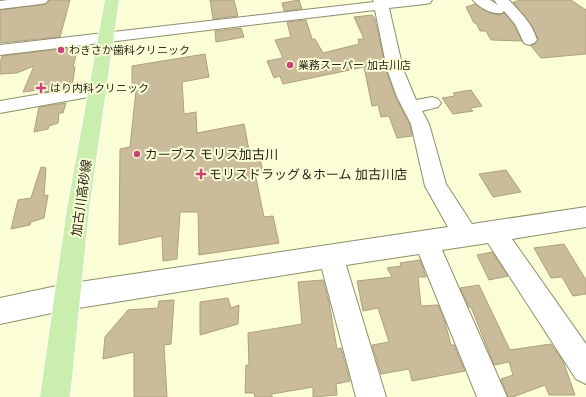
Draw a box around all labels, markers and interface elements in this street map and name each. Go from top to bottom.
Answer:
place label: わきさか歯科クリニック [69,43,190,57]
marker: わきさか歯科クリニック [56,45,66,55]
place label: 業務スーパー 加古川店 [298,58,411,72]
marker: 業務スーパー 加古川店 [285,60,295,70]
place label: はり内科クリニック [50,81,149,95]
marker: はり内科クリニック [35,82,47,94]
place label: カーブス モリス加古川 [145,146,278,162]
marker: カーブス モリス加古川 [132,149,142,159]
street label: 加古川高砂線 [68,158,94,238]
place label: モリスドラッグ＆ホーム 加古川店 [209,166,407,182]
marker: モリスドラッグ＆ホーム 加古川店 [196,169,206,179]

